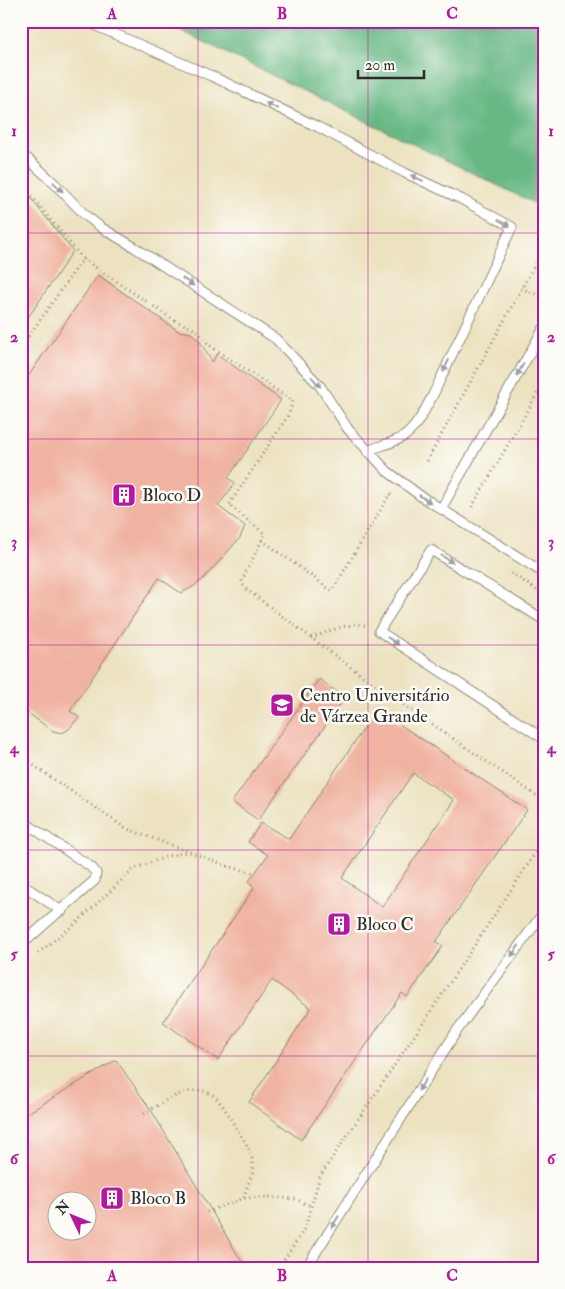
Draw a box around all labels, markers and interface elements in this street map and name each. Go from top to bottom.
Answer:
text: A [106,4,118,24]
text: B [277,4,287,24]
text: C [446,4,458,24]
scale bar [358,48,424,80]
text: 20 m [365,56,395,75]
one-way arrow [265,101,279,109]
text: 1 [11,121,17,141]
text: 1 [548,121,554,141]
one-way arrow [410,174,425,183]
one-way arrow [52,181,64,193]
one-way arrow [496,219,511,227]
one-way arrow [182,278,195,287]
text: 2 [10,327,18,347]
text: 2 [547,327,555,347]
one-way arrow [442,359,450,373]
one-way arrow [515,363,524,377]
one-way arrow [310,375,322,387]
building icon: Bloco D [111,482,137,508]
place label: Bloco D [142,484,201,507]
one-way arrow [419,494,432,504]
text: 3 [11,532,17,552]
text: 3 [548,532,554,552]
one-way arrow [440,555,453,564]
one-way arrow [387,636,400,646]
place label: Centro Universitário de Várzea Grande [300,684,450,728]
school or university icon: Centro Universitário de Várzea Grande [269,692,295,718]
text: 4 [9,738,20,758]
text: 4 [546,738,557,758]
building icon: Bloco C [326,911,352,937]
place label: Bloco C [356,913,414,936]
text: 5 [10,944,18,964]
one-way arrow [510,944,520,958]
text: 5 [547,944,555,964]
one-way arrow [418,1078,427,1091]
text: 6 [10,1149,20,1169]
text: 6 [547,1149,557,1169]
building icon: Bloco B [99,1185,125,1211]
place label: Bloco B [130,1187,186,1210]
north arrow [48,1192,98,1242]
text: N [52,1197,74,1219]
one-way arrow [330,1215,340,1228]
text: A [106,1266,118,1286]
text: B [277,1266,287,1286]
text: C [446,1266,458,1286]

